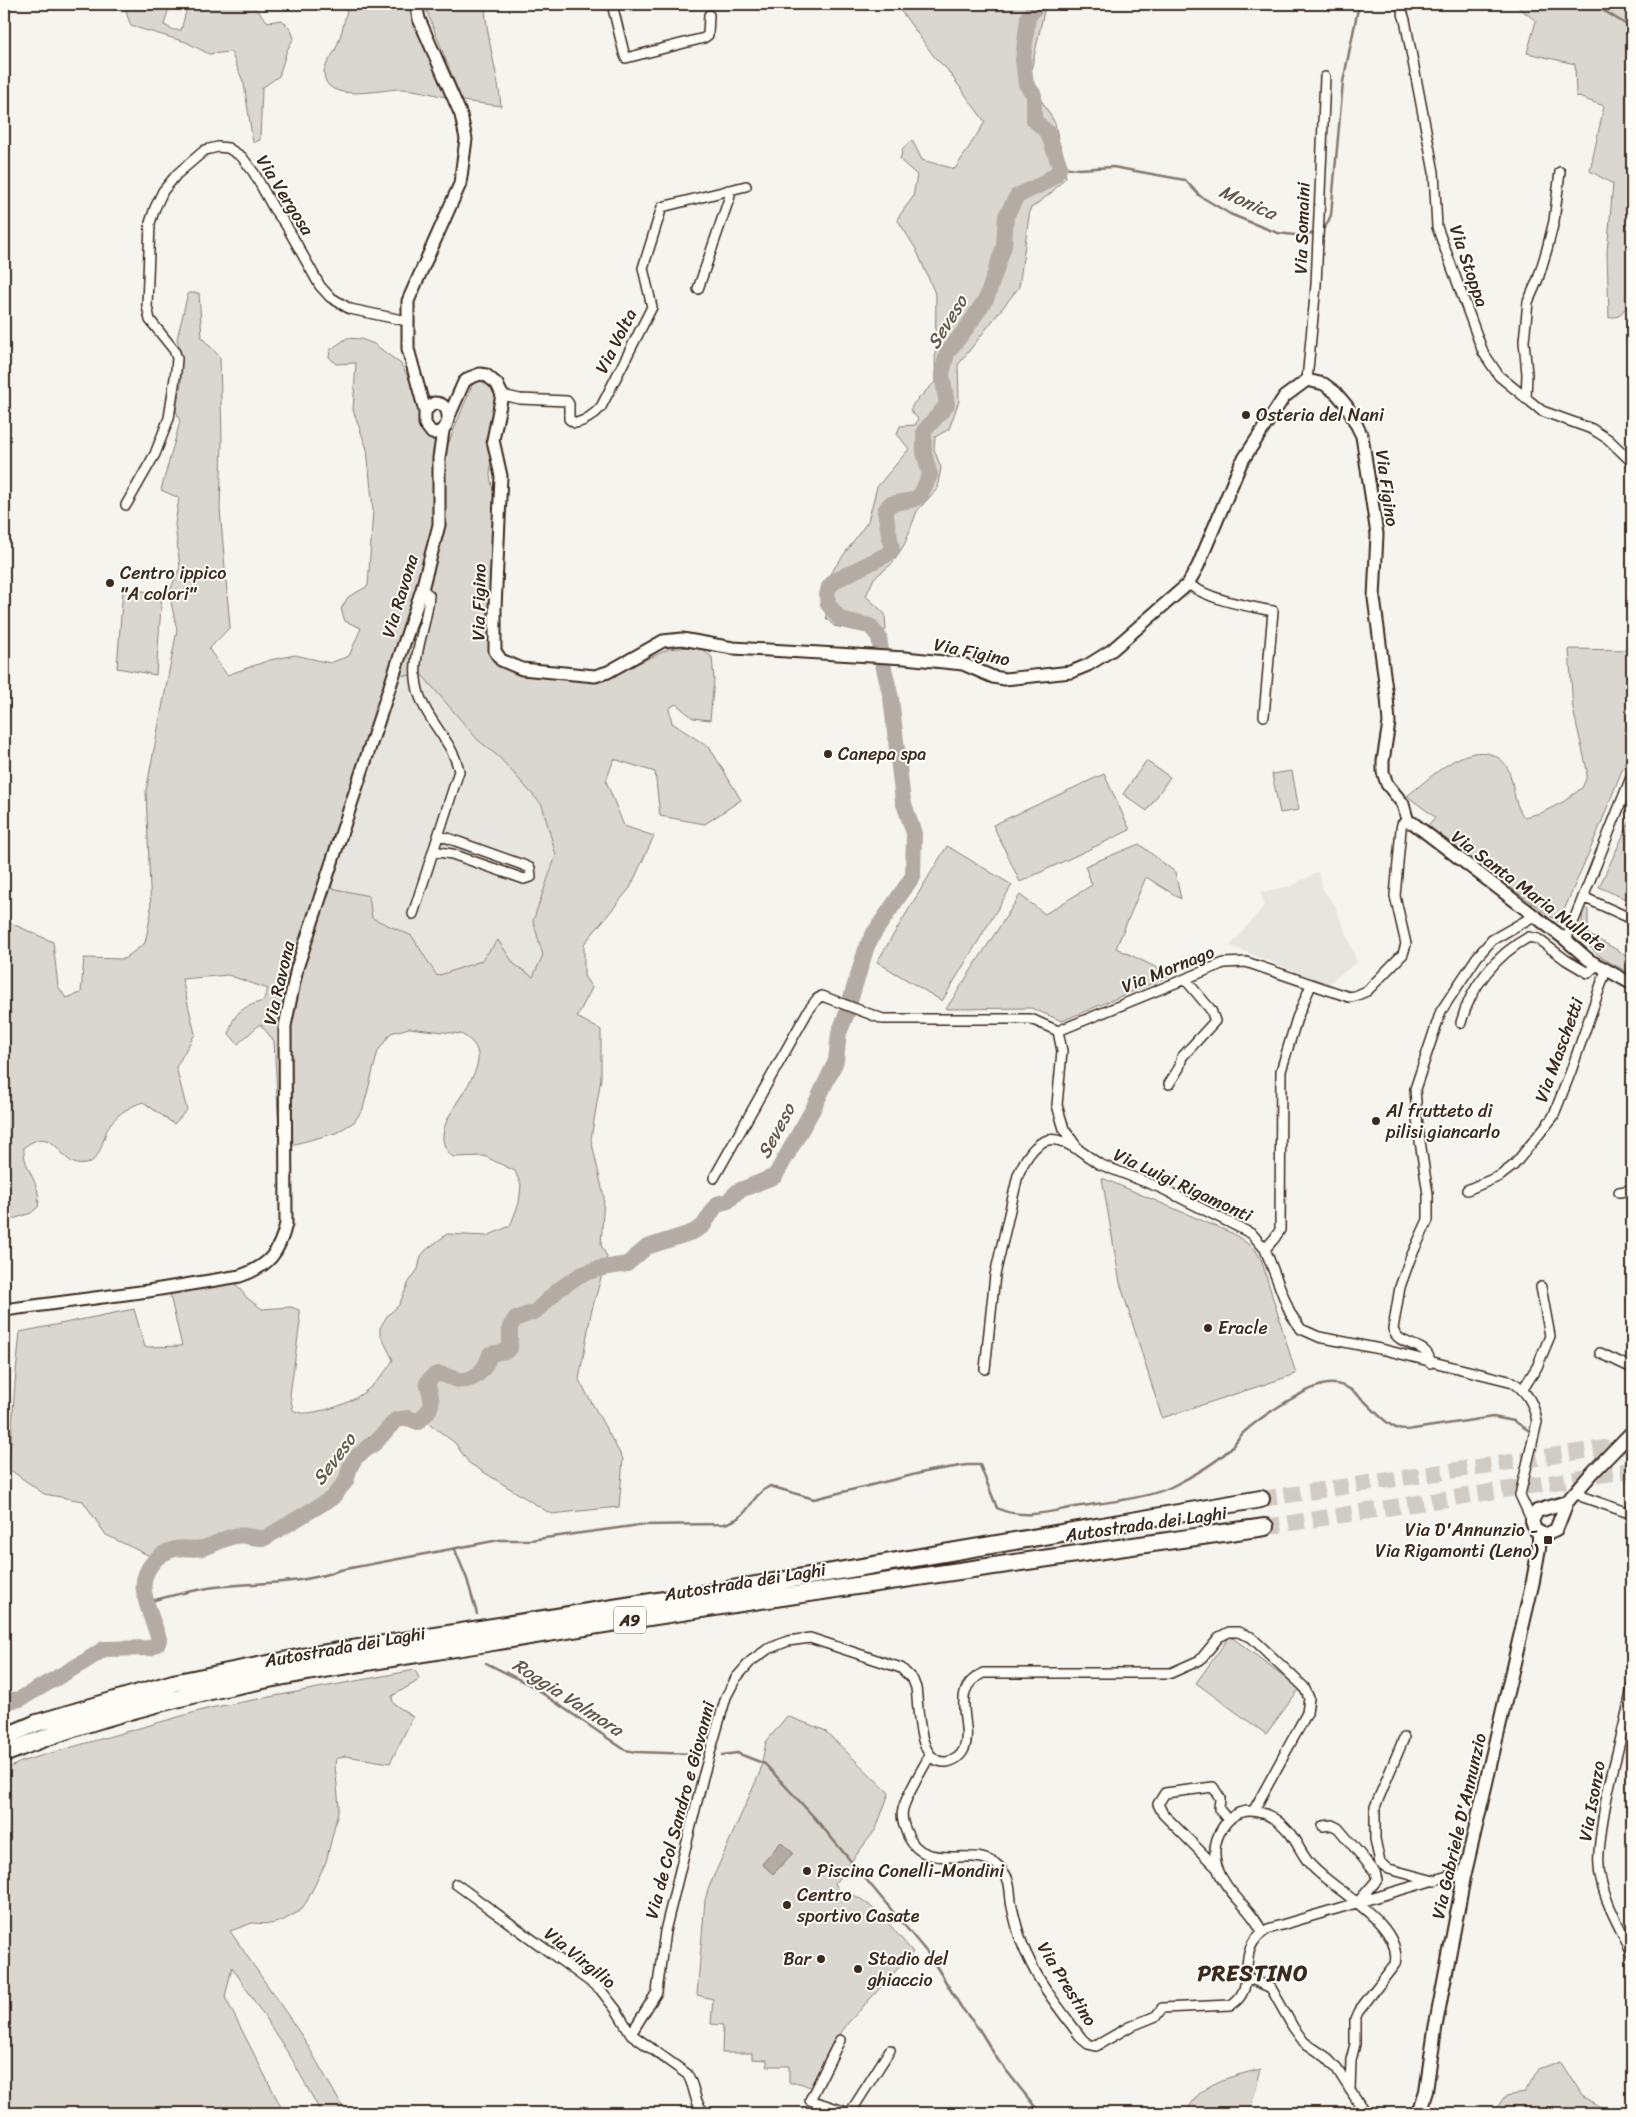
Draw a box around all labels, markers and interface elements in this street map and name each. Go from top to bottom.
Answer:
street label: Via Vergosa [247,148,323,243]
water label: Monica [1214,175,1283,230]
street label: Via Somaini [1284,180,1320,275]
street label: Via Stoppa [1440,220,1498,312]
water label: Seveso [918,287,977,356]
street label: Via Volta [586,303,646,379]
place label: Osteria del Nani [1256,399,1385,431]
marker: Osteria del Nani [1240,409,1252,421]
street label: Via Figino [1366,448,1408,528]
street label: Via Ravona [372,549,428,642]
place label: Centro ippico "A colori" [120,557,226,610]
street label: Via Figino [462,563,496,641]
marker: Centro ippico "A colori" [104,577,116,589]
street label: Via Figino [931,628,1013,676]
place label: Canepa spa [838,738,926,770]
marker: Canepa spa [822,748,834,760]
street label: Via Santa Maria Nullate [1444,821,1614,961]
street label: Via Mornago [1117,936,1219,1002]
street label: Via Ravona [254,937,304,1028]
street label: Via Maschetti [1525,992,1593,1107]
place label: Al frutteto di pilisi giancarlo [1385,1095,1500,1148]
water label: Seveso [748,1096,805,1165]
marker: Al frutteto di pilisi giancarlo [1370,1115,1382,1127]
street label: Via Luigi Rigamonti [1108,1139,1259,1232]
place label: Eracle [1218,1312,1268,1344]
marker: Eracle [1202,1322,1214,1334]
water label: Seveso [303,1424,366,1492]
street label: Autostrada dei Laghi [1062,1497,1230,1551]
place label: Via D'Annunzio - Via Rigamonti (Leno) [1375,1514,1540,1567]
marker: Via D'Annunzio - Via Rigamonti (Leno) [1542,1534,1554,1546]
street label: Autostrada dei Laghi [661,1553,829,1611]
road number: A9 [614,1606,646,1634]
street label: Autostrada dei Laghi [261,1617,429,1677]
water label: Roggia Valmora [506,1649,631,1746]
street label: Via de Col Sandro e Giovanni [636,1697,725,1922]
street label: Via Gabriele D'Annunzio [1422,1730,1496,1922]
street label: Via Isonzo [1569,1758,1615,1844]
place label: Piscina Conelli-Mondini [817,1855,1005,1887]
marker: Piscina Conelli-Mondini [801,1865,813,1877]
place label: Centro sportivo Casate [796,1879,920,1932]
marker: Centro sportivo Casate [781,1899,793,1911]
street label: Via Virgilio [537,1919,623,1997]
street label: Via Prestino [1028,1935,1106,2033]
place label: Bar [783,1943,813,1975]
place label: Stadio del ghiaccio [866,1943,949,1996]
marker: Bar [815,1953,827,1965]
district label: PRESTINO [1197,1954,1309,1993]
marker: Stadio del ghiaccio [852,1963,864,1975]

